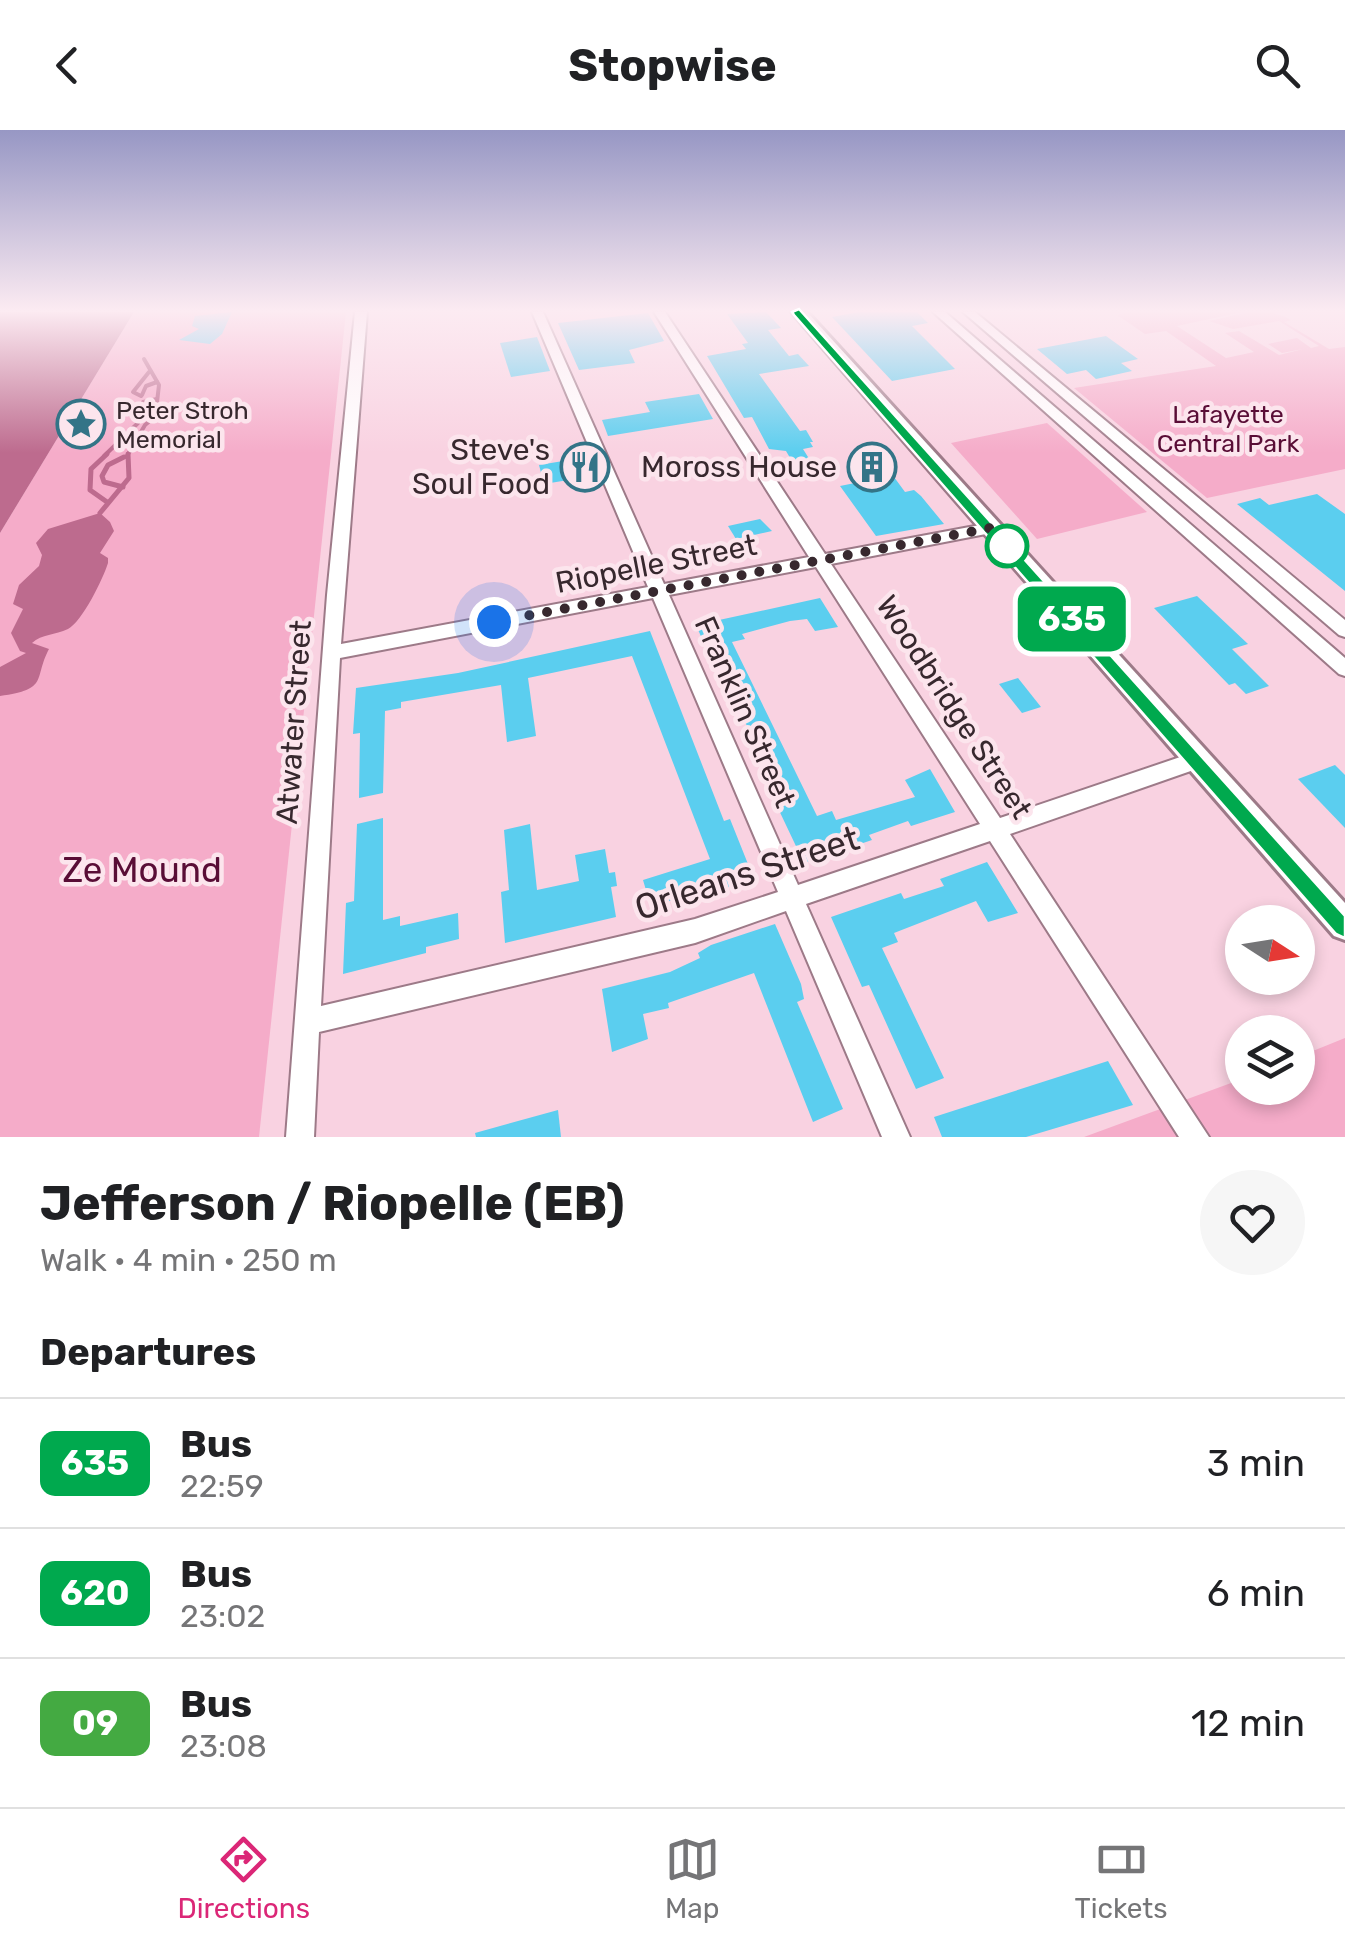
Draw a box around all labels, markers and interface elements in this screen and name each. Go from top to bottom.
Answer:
icon: back [40,38,95,93]
icon: search [1250,38,1305,93]
text: Stopwise [568,39,777,92]
place label: Peter Stroh Memorial [116,396,249,454]
place icon: Peter Stroh Memorial [55,398,107,450]
park label: Lafayette Central Park [1157,400,1299,458]
place label: Steve's Soul Food [412,432,550,502]
restaurant icon: Steve's Soul Food [559,441,611,493]
building icon: Moross House [846,441,898,493]
place label: Moross House [641,449,837,485]
unlabelled marker [986,525,1028,567]
street label: Riopelle Street [552,527,760,601]
line badge: 635 [1014,586,1130,652]
street label: Woodbridge Street [868,589,1040,826]
your location [469,597,519,647]
text: 635 [1038,598,1106,640]
street label: Franklin Street [687,611,803,813]
street label: Atwater Street [269,619,319,825]
street label: Orleans Street [630,817,864,929]
park label: Ze Mound [62,849,222,891]
north arrow [1225,905,1315,995]
map controls [1225,905,1315,1105]
button: layers [1225,1015,1315,1105]
button: heart [1200,1170,1305,1275]
text: Jefferson / Riopelle (EB) [40,1175,625,1232]
text: Walk · 4 min · 250 m [40,1241,337,1279]
text: Departures [40,1329,256,1375]
text: Bus [180,1421,252,1467]
text: 3 min [1207,1440,1305,1486]
text: 635 [61,1442,129,1484]
text: 22:59 [180,1467,264,1505]
text: Bus [180,1551,252,1597]
text: 6 min [1207,1570,1305,1616]
text: 620 [60,1572,130,1614]
text: 23:02 [180,1597,265,1635]
text: Bus [180,1681,252,1727]
text: 12 min [1191,1700,1305,1746]
text: 09 [72,1702,118,1744]
text: 23:08 [180,1727,267,1765]
tab: Directions [177,1832,310,1925]
tab: Map [665,1832,720,1925]
tab: Tickets [1075,1832,1168,1925]

